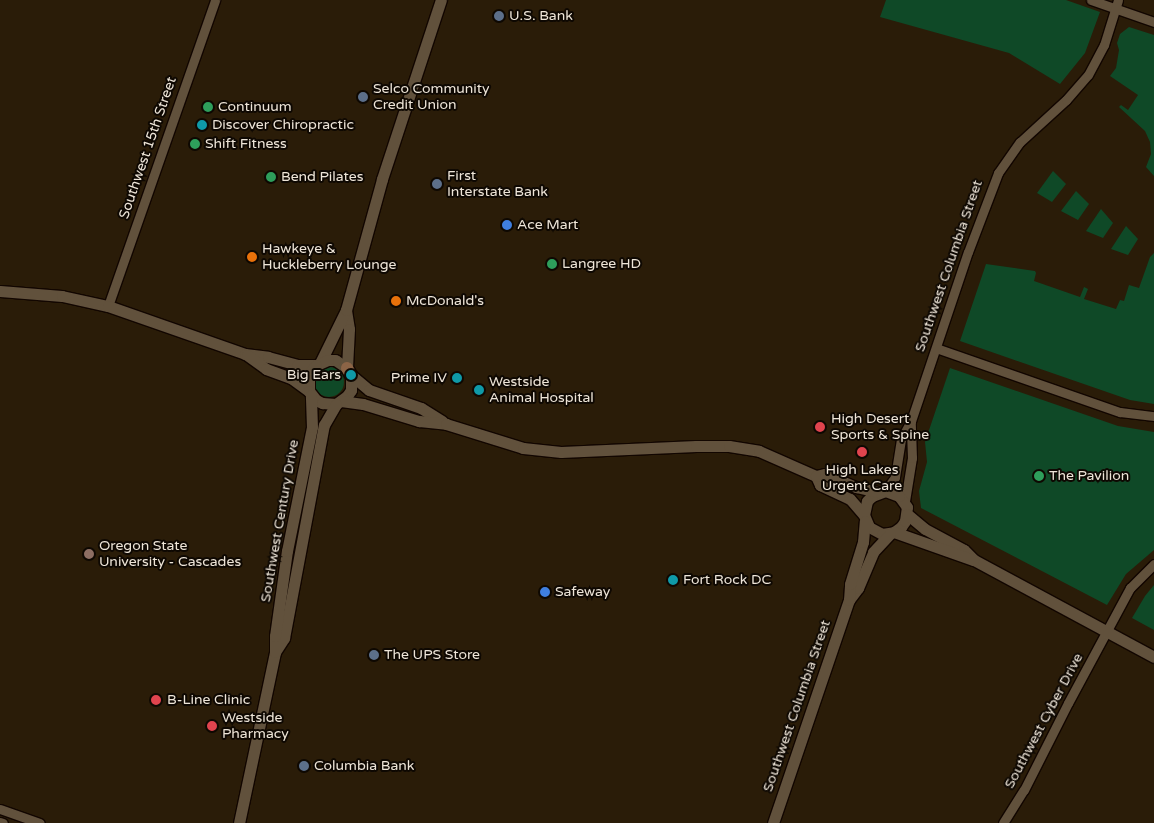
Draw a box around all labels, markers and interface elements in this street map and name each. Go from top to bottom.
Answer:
place label: U.S. Bank [509,8,573,24]
marker: U.S. Bank [493,10,505,22]
street label: Southwest 15th Street [116,75,180,221]
place label: Selco Community Credit Union [373,81,490,114]
marker: Selco Community Credit Union [357,91,369,103]
place label: Continuum [218,99,292,115]
marker: Continuum [202,101,214,113]
place label: Discover Chiropractic [212,117,354,133]
marker: Discover Chiropractic [196,119,208,131]
place label: Shift Fitness [205,136,287,152]
marker: Shift Fitness [189,138,201,150]
place label: First Interstate Bank [447,168,548,200]
place label: Bend Pilates [281,169,363,185]
marker: Bend Pilates [265,171,277,183]
marker: First Interstate Bank [431,178,443,190]
street label: Southwest Columbia Street [912,178,986,354]
place label: Ace Mart [517,217,578,233]
marker: Ace Mart [501,219,513,231]
place label: Hawkeye & Huckleberry Lounge [262,241,396,274]
marker: Hawkeye & Huckleberry Lounge [246,251,258,263]
place label: Langree HD [562,256,641,272]
marker: Langree HD [546,258,558,270]
place label: McDonald's [406,293,484,309]
marker: McDonald's [390,295,402,307]
place label: Big Ears [287,367,341,383]
marker: Big Ears [345,369,357,381]
place label: Prime IV [391,370,447,386]
marker: Prime IV [451,372,463,384]
place label: Westside Animal Hospital [489,374,594,407]
marker: Westside Animal Hospital [473,384,485,396]
place label: High Desert Sports & Spine [831,411,929,444]
marker: High Desert Sports & Spine [813,420,827,434]
street label: Southwest Century Drive [257,438,303,604]
marker: High Lakes Urgent Care [855,445,869,459]
place label: High Lakes Urgent Care [822,462,902,494]
place label: The Pavilion [1049,468,1129,484]
marker: The Pavilion [1033,470,1045,482]
place label: Oregon State University - Cascades [99,538,241,570]
marker: Oregon State University - Cascades [83,548,95,560]
place label: Fort Rock DC [683,572,771,588]
marker: Fort Rock DC [667,574,679,586]
place label: Safeway [555,584,610,600]
marker: Safeway [539,586,551,598]
street label: Southwest Columbia Street [760,618,834,794]
place label: The UPS Store [384,647,480,663]
marker: The UPS Store [368,649,380,661]
street label: Southwest Cyber Drive [1001,650,1087,792]
place label: B-Line Clinic [167,692,250,708]
marker: B-Line Clinic [149,693,163,707]
place label: Westside Pharmacy [222,710,289,742]
marker: Westside Pharmacy [206,720,218,732]
place label: Columbia Bank [314,758,414,774]
marker: Columbia Bank [298,760,310,772]

